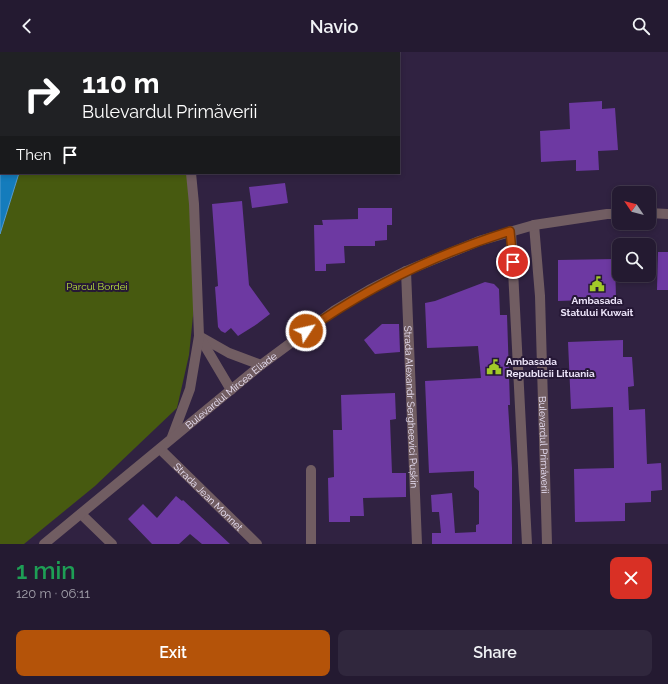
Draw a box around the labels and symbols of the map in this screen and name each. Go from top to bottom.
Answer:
north arrow [612,186,656,230]
pin [496,245,530,279]
public building icon: Ambasada Statului Kuwait [588,275,606,293]
park label: Parcul Bordei [66,281,128,292]
place label: Ambasada Statului Kuwait [561,295,634,318]
position arrow [285,310,327,352]
street label: Strada Alexandr Sergheevici Pușkin [403,325,420,489]
street label: Bulevardul Mircea Eliade [183,350,279,431]
place label: Ambasada Republicii Lituania [506,356,595,379]
public building icon: Ambasada Republicii Lituania [485,358,503,376]
street label: Bulevardul Primăverii [537,396,551,494]
street label: Strada Jean Monnet [172,460,246,533]

